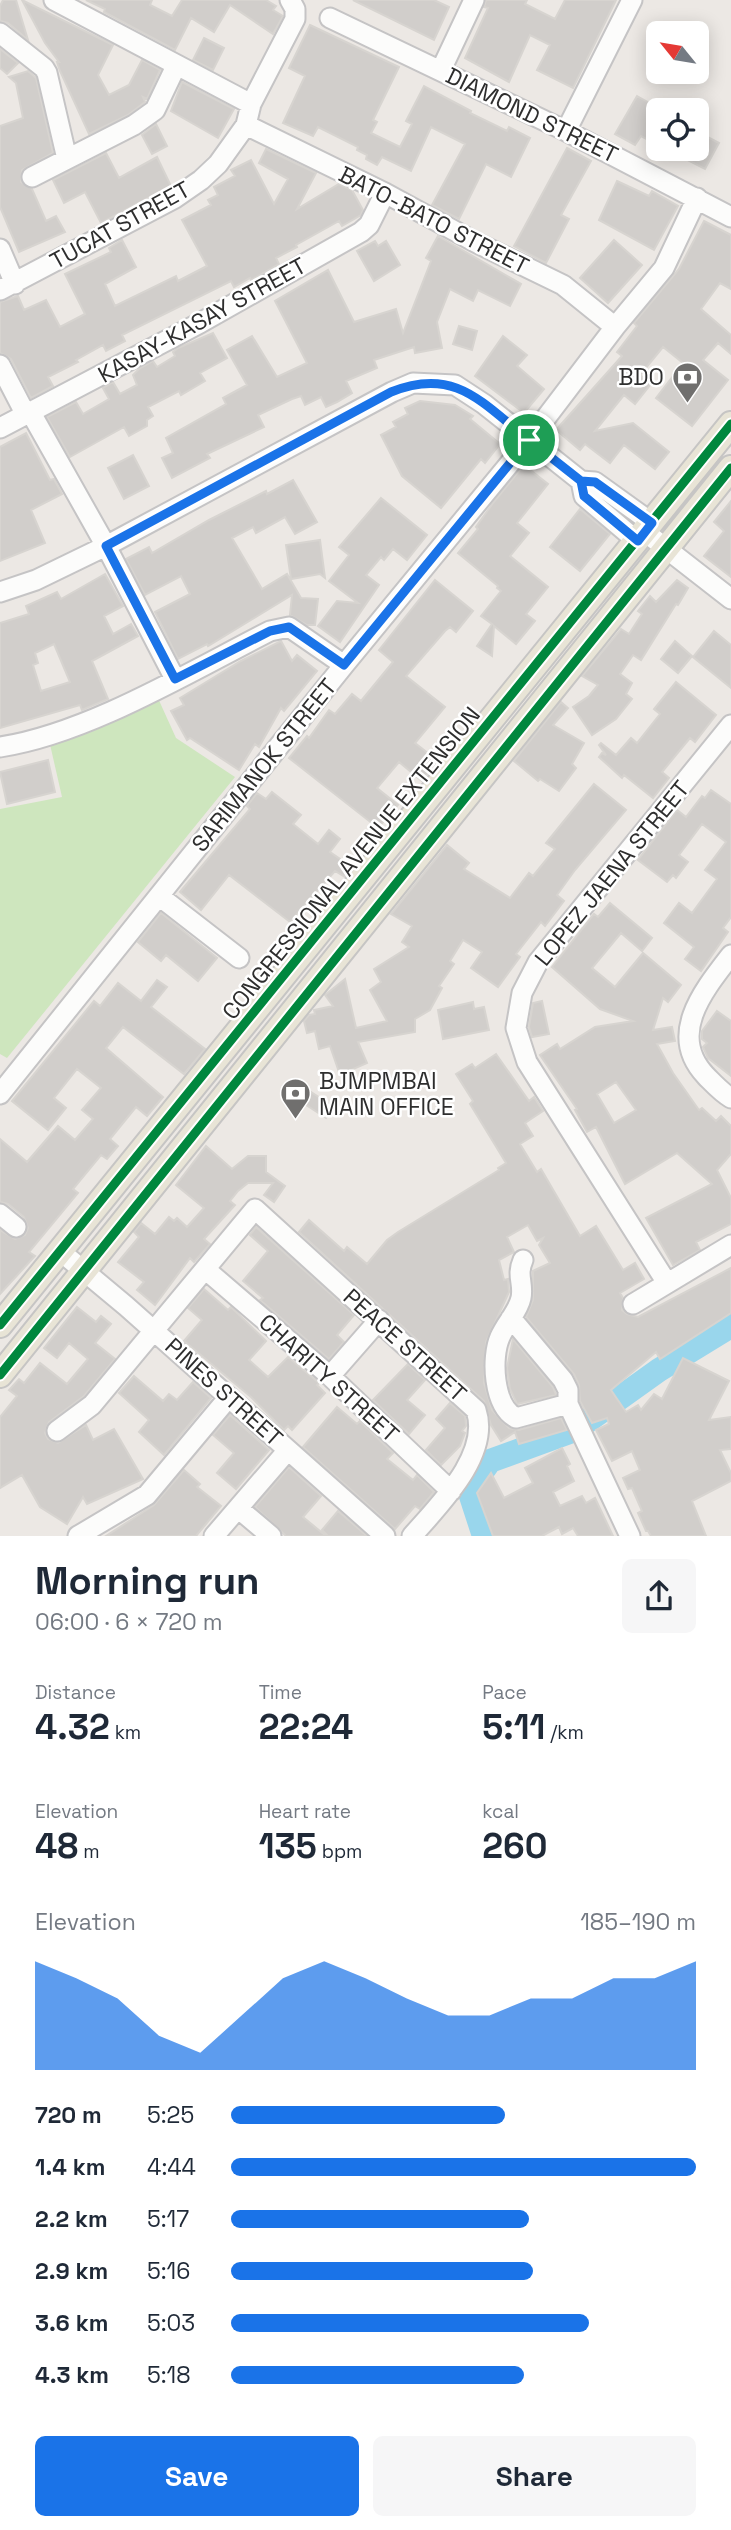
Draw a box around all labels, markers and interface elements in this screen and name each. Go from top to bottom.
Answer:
north arrow [646,21,709,84]
map controls [646,21,709,161]
street label: DIAMOND STREET [441,60,623,170]
button: locate [646,98,709,161]
street label: BATO-BATO STREET [334,159,534,281]
street label: TUCAT STREET [45,174,195,276]
street label: KASAY-KASAY STREET [93,250,311,390]
bank icon: BDO [670,360,704,404]
place label: BDO [618,362,664,392]
pin [499,410,559,470]
icon: arrive [510,421,548,459]
street label: SARIMANOK STREET [185,672,343,858]
street label: CONGRESSIONAL AVENUE EXTENSION [215,700,487,1026]
street label: LOPEZ JAENA STREET [528,774,696,972]
place label: BJMPMBAI MAIN OFFICE [319,1066,454,1122]
bank icon: BJMPMBAI MAIN OFFICE [279,1077,313,1121]
street label: PEACE STREET [337,1282,473,1408]
street label: CHARITY STREET [253,1307,405,1449]
street label: PINES STREET [159,1331,289,1453]
text: Morning run [35,1557,260,1605]
button: share [622,1559,696,1633]
text: 06:00 · 6 × 720 m [35,1607,222,1637]
text: Distance [35,1680,116,1705]
text: Time [259,1680,302,1705]
text: Pace [482,1680,527,1705]
text: 4.32 [35,1705,110,1749]
text: 22:24 [259,1705,353,1749]
text: 5:11 [482,1705,545,1749]
text: km [110,1720,141,1745]
text: /km [545,1720,584,1745]
text: Elevation [35,1799,118,1824]
text: Heart rate [259,1799,351,1824]
text: kcal [482,1799,519,1824]
text: 48 [35,1824,78,1868]
text: 135 [259,1824,317,1868]
text: 260 [482,1824,547,1868]
text: m [78,1839,100,1864]
text: bpm [317,1839,362,1864]
text: Elevation [35,1907,136,1937]
text: 185–190 m [580,1907,696,1937]
text: 720 m [35,2100,102,2130]
text: 5:25 [147,2100,194,2130]
text: 1.4 km [35,2152,105,2182]
text: 4:44 [147,2152,196,2182]
text: 2.2 km [35,2204,108,2234]
text: 5:17 [147,2204,189,2234]
text: 2.9 km [35,2256,108,2286]
text: 5:16 [147,2256,190,2286]
text: 3.6 km [35,2308,108,2338]
text: 5:03 [147,2308,195,2338]
text: 4.3 km [35,2360,109,2390]
text: 5:18 [147,2360,191,2390]
button: Save [35,2436,359,2516]
button: Share [373,2436,696,2516]

